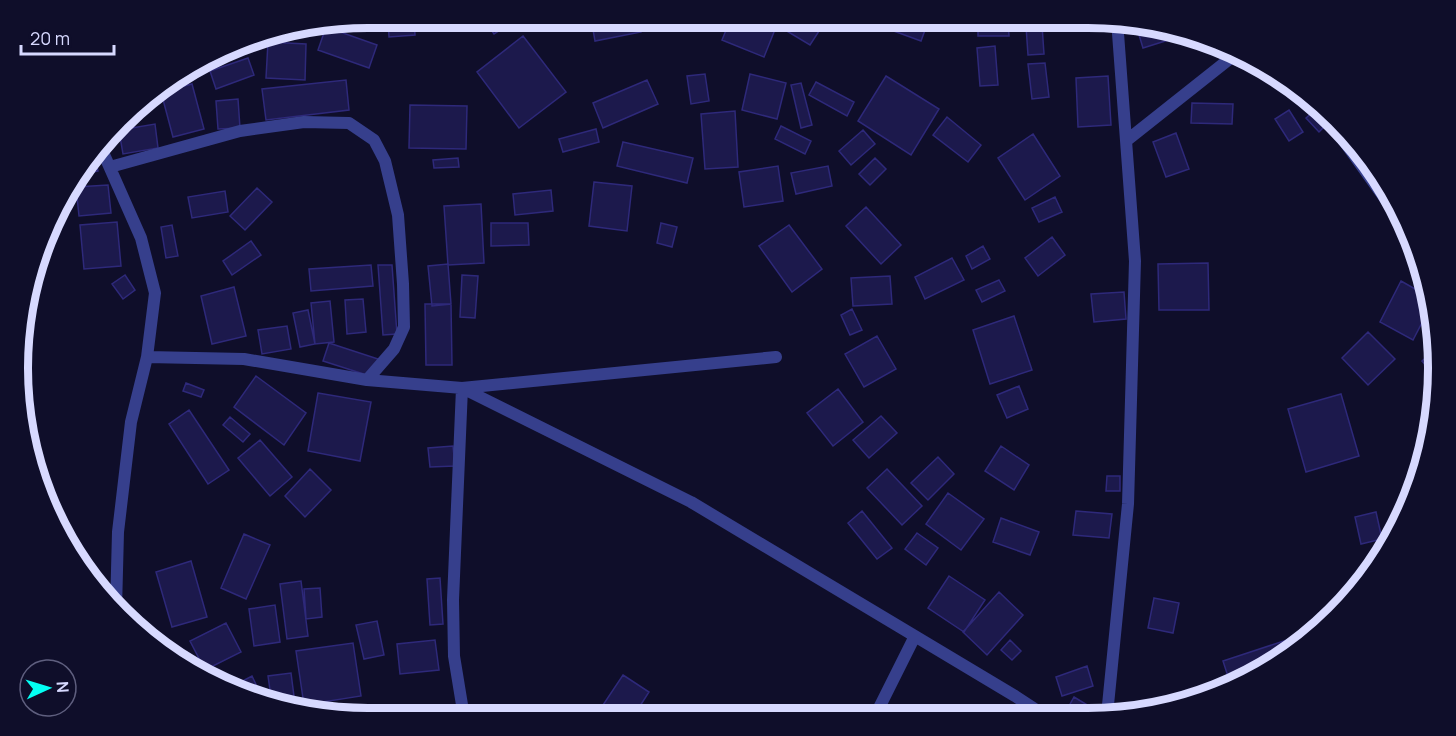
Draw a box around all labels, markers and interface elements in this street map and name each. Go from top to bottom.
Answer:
scale bar [21,18,114,56]
text: 20 m [30,26,70,50]
north arrow [18,658,78,718]
text: N [52,680,74,693]

